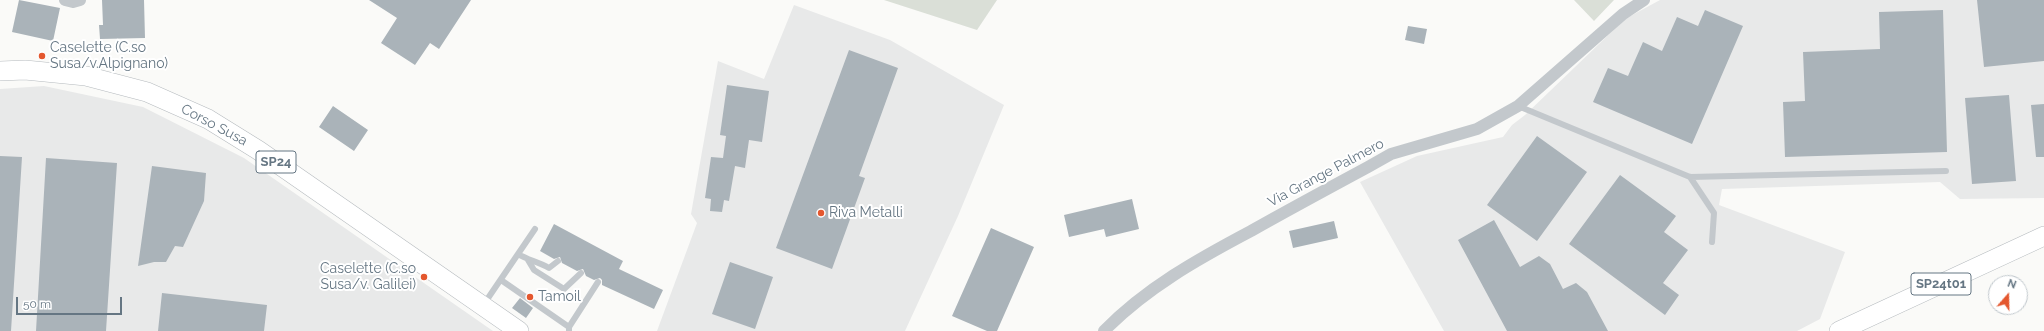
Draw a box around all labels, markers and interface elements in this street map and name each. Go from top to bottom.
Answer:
place label: Caselette (C.so Susa/v.Alpignano) [50,40,168,72]
marker: Caselette (C.so Susa/v.Alpignano) [37,51,47,61]
street label: Corso Susa [178,101,250,149]
street label: Via Grange Palmero [1265,135,1387,211]
road number: SP24 [256,151,296,173]
place label: Riva Metalli [829,205,903,221]
marker: Riva Metalli [816,208,826,218]
place label: Caselette (C.so Susa/v. Galilei) [320,261,416,294]
marker: Caselette (C.so Susa/v. Galilei) [419,272,429,282]
road number: SP24t01 [1911,273,1971,295]
north arrow [1988,275,2028,315]
text: N [2006,277,2018,292]
scale bar [18,289,124,315]
place label: Tamoil [538,289,581,305]
marker: Tamoil [525,292,535,302]
text: 50 m [23,297,51,311]

